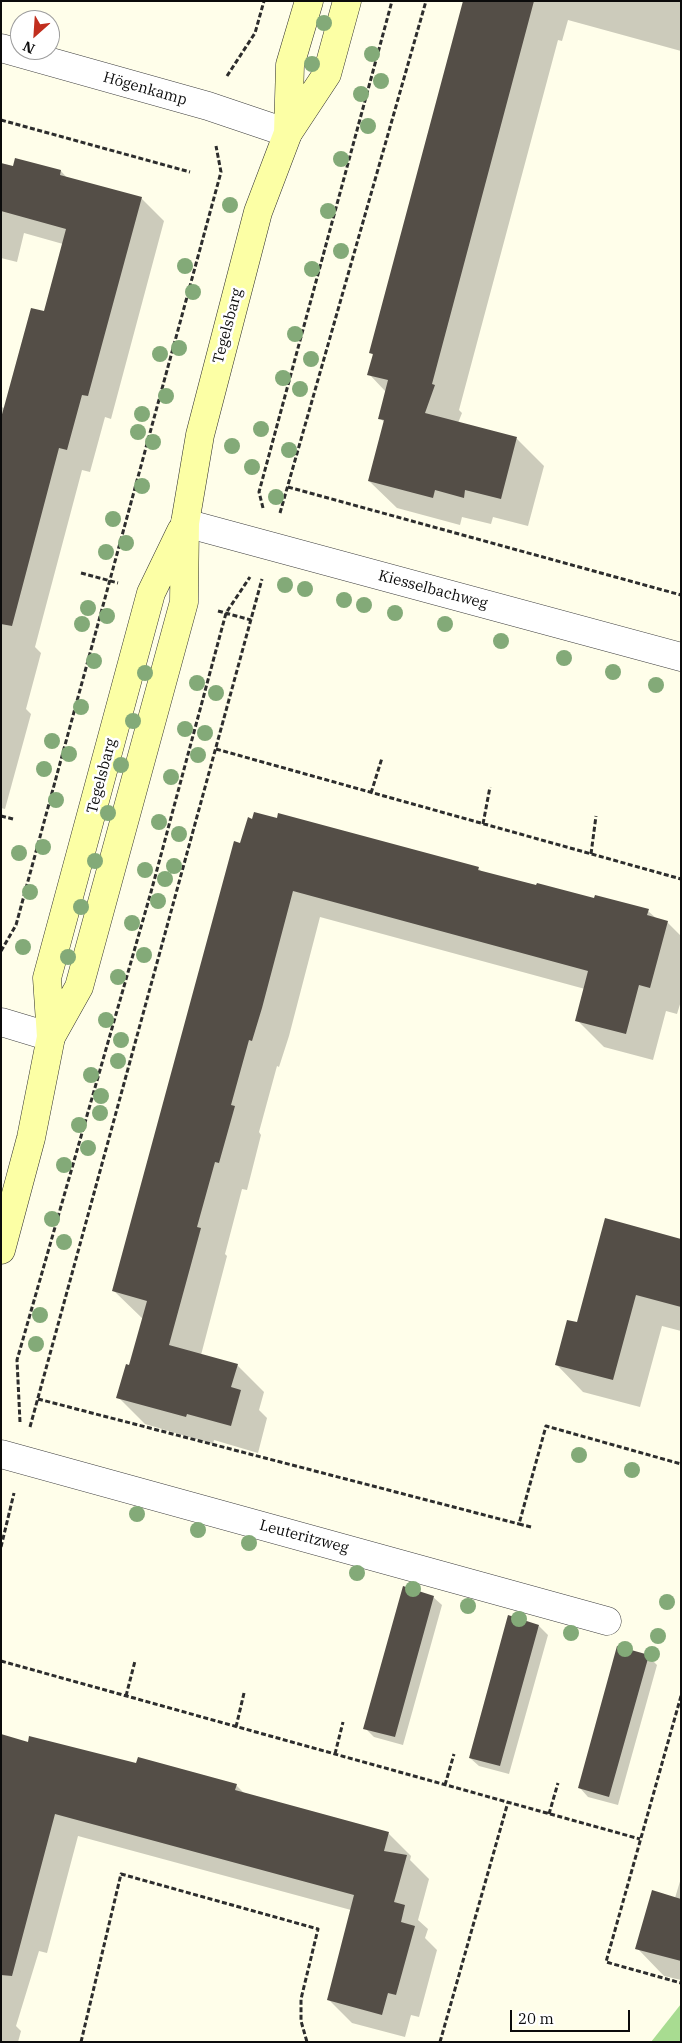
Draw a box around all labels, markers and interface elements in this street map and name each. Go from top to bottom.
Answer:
north arrow [10,10,60,60]
text: N [20,37,38,58]
street label: Högenkamp [101,68,189,110]
street label: Tegelsbarg [209,286,247,366]
street label: Kiesselbachweg [376,567,490,613]
street label: Tegelsbarg [83,736,121,816]
street label: Leuteritzweg [257,1516,351,1558]
scale bar [512,2000,632,2032]
text: 20 m [518,2009,554,2028]

